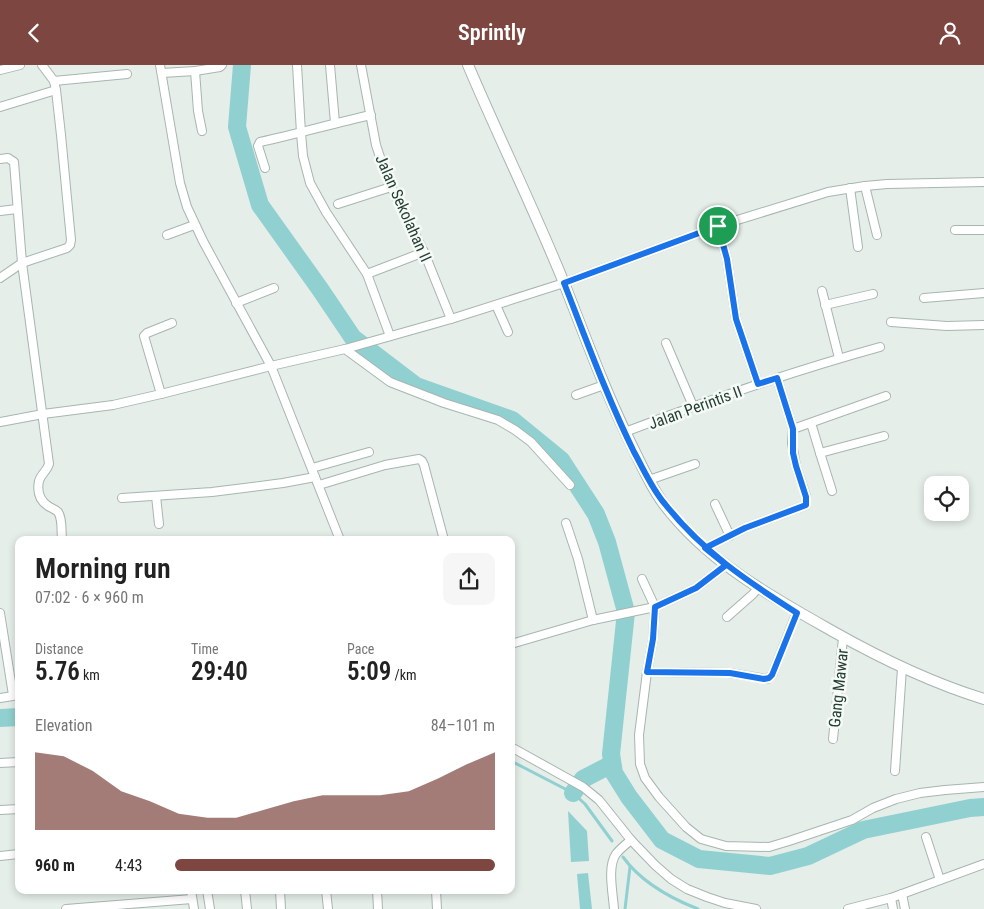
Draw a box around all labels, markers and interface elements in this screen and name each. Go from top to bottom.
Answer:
icon: back [20,19,48,47]
icon: person [936,19,964,47]
text: Sprintly [458,20,526,45]
street label: Jalan Sekolahan II [371,152,436,265]
pin [697,205,739,247]
icon: arrive [704,212,732,240]
street label: Jalan Perintis II [646,382,745,433]
map controls [924,476,969,521]
button: locate [924,476,969,521]
text: Morning run [35,552,171,585]
button: share [443,553,495,605]
text: 07:02 · 6 × 960 m [35,588,144,607]
text: Distance [35,641,83,657]
text: Time [191,641,219,657]
text: Pace [347,641,374,657]
street label: Gang Mawar [825,648,852,728]
text: 5.76 [35,657,80,686]
text: 29:40 [191,657,248,686]
text: 5:09 [347,657,391,686]
text: km [80,667,100,683]
text: /km [391,667,417,683]
text: Elevation [35,716,93,735]
text: 84–101 m [431,716,495,735]
text: 960 m [35,856,75,875]
text: 4:43 [115,856,142,875]

